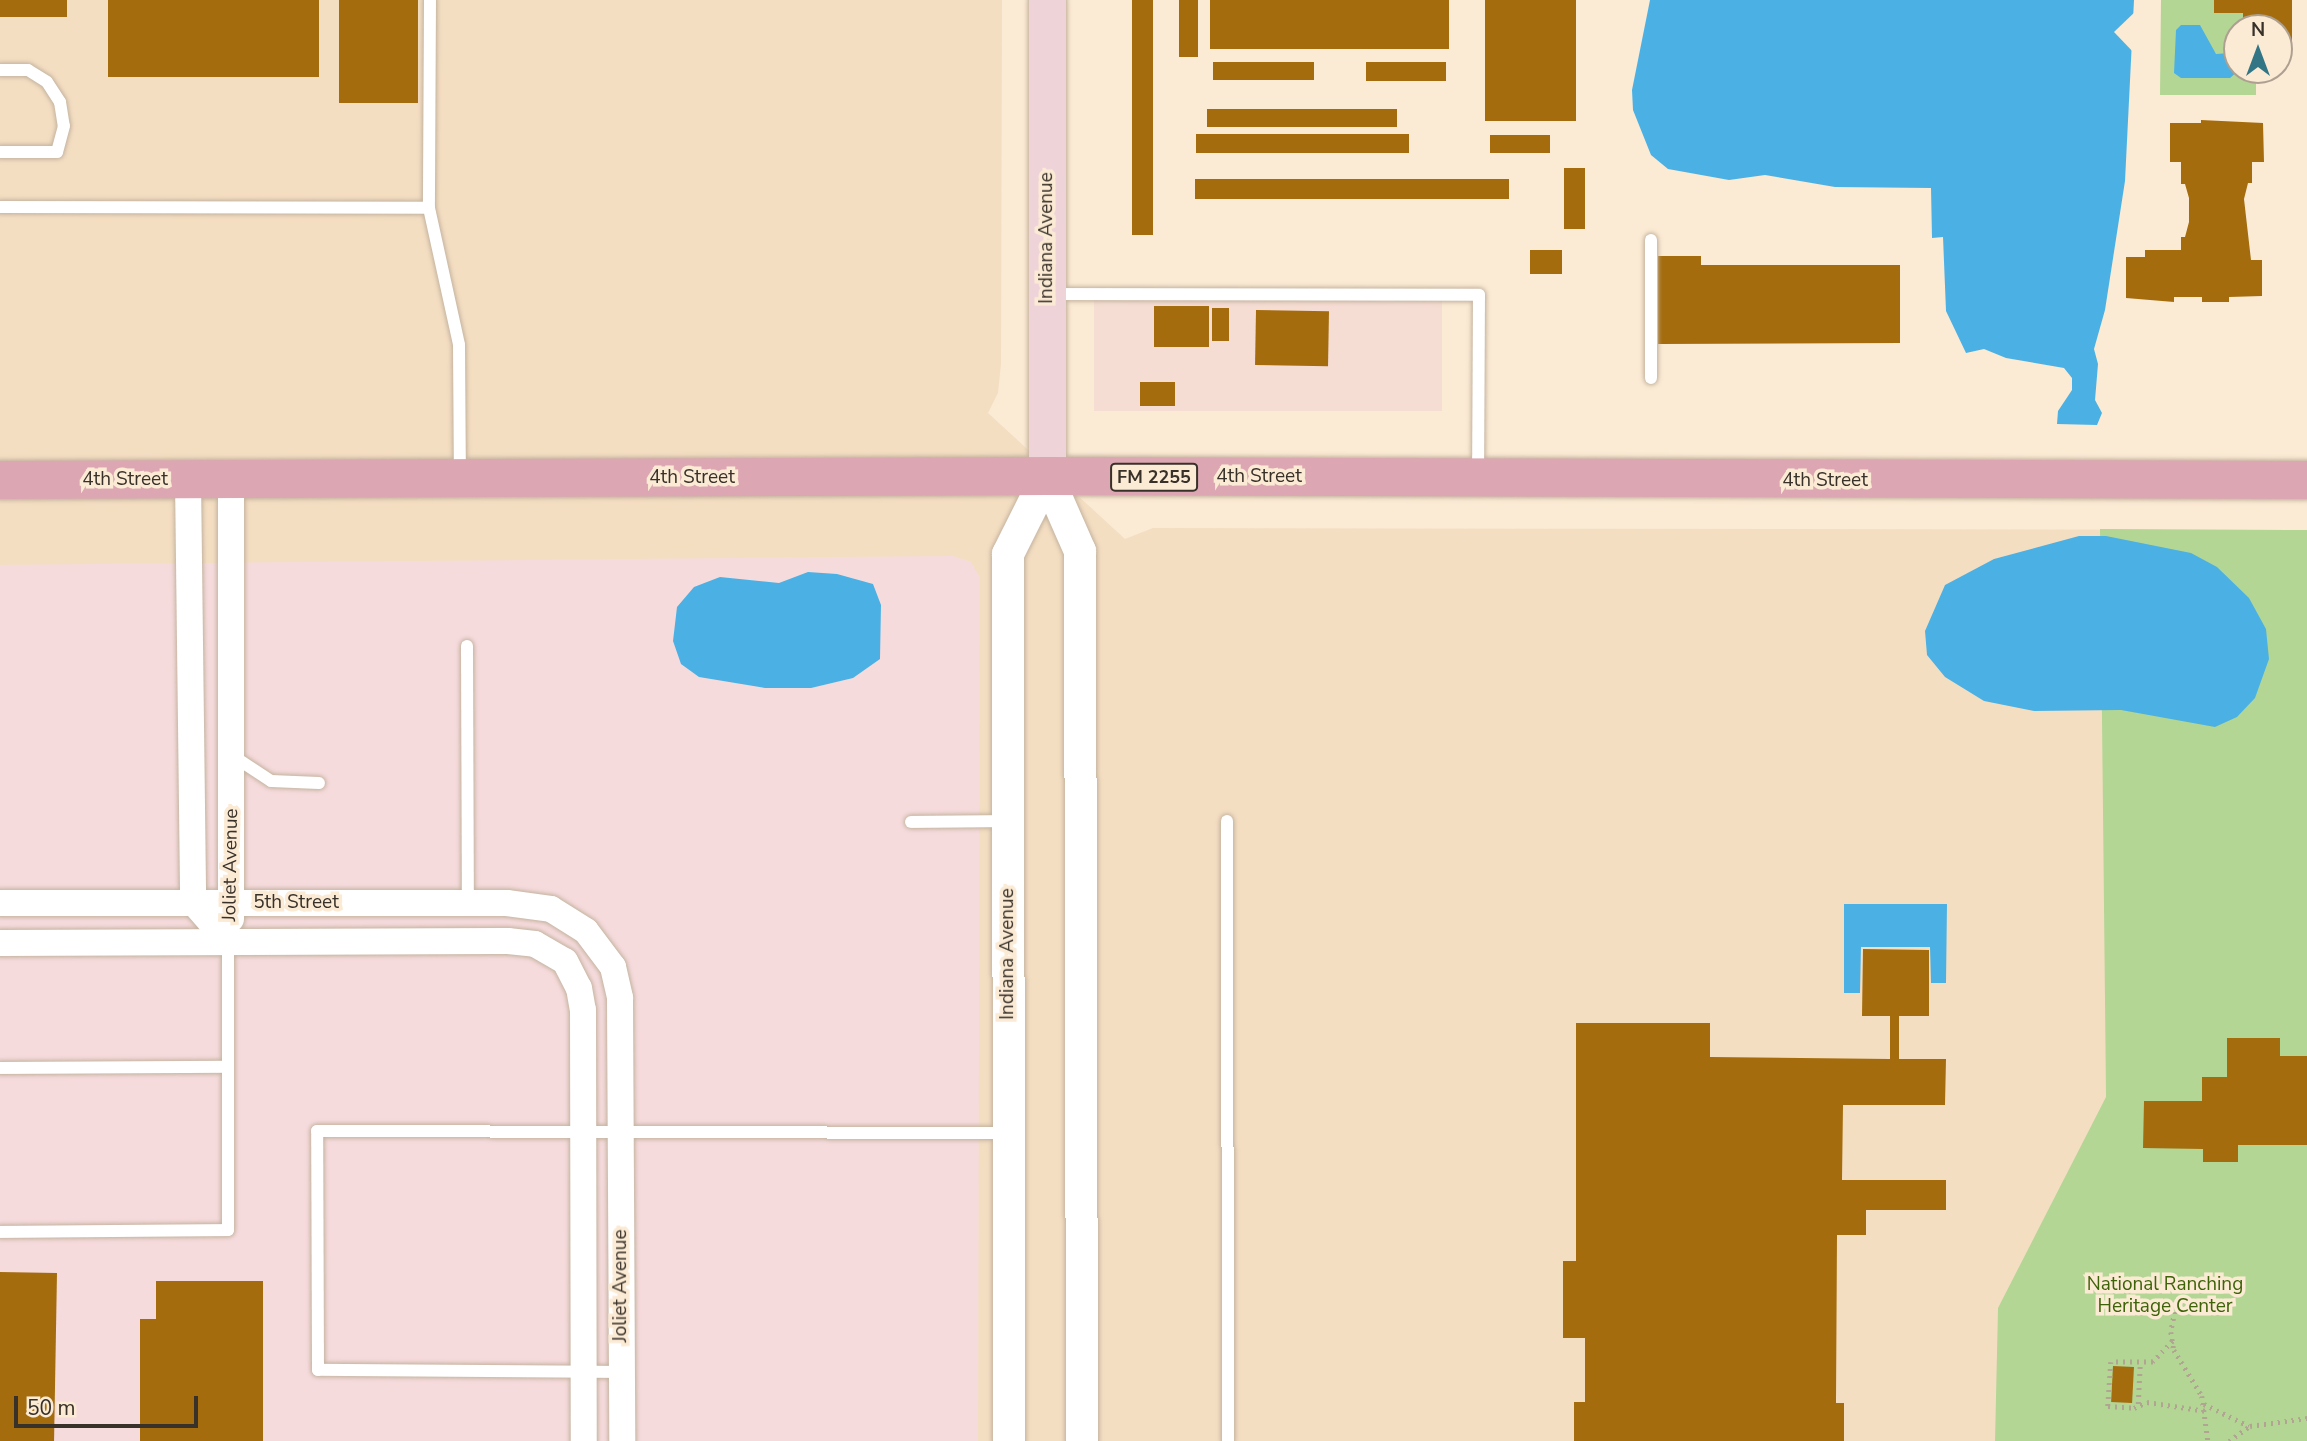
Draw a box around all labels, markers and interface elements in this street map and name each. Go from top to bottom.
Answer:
north arrow [2223,14,2293,84]
text: N [2251,17,2265,43]
street label: Indiana Avenue [1036,172,1058,304]
road number: FM 2255 [1108,462,1200,491]
street label: 4th Street [1216,466,1302,488]
street label: 4th Street [649,467,735,489]
street label: 4th Street [82,469,168,491]
street label: 4th Street [1782,470,1868,492]
street label: Joliet Avenue [219,808,243,922]
street label: Indiana Avenue [997,888,1019,1020]
street label: 5th Street [253,892,339,914]
street label: Joliet Avenue [610,1229,632,1343]
park label: National Ranching Heritage Center [2087,1274,2243,1318]
scale bar [18,1382,201,1426]
text: 50 m [27,1394,76,1422]

